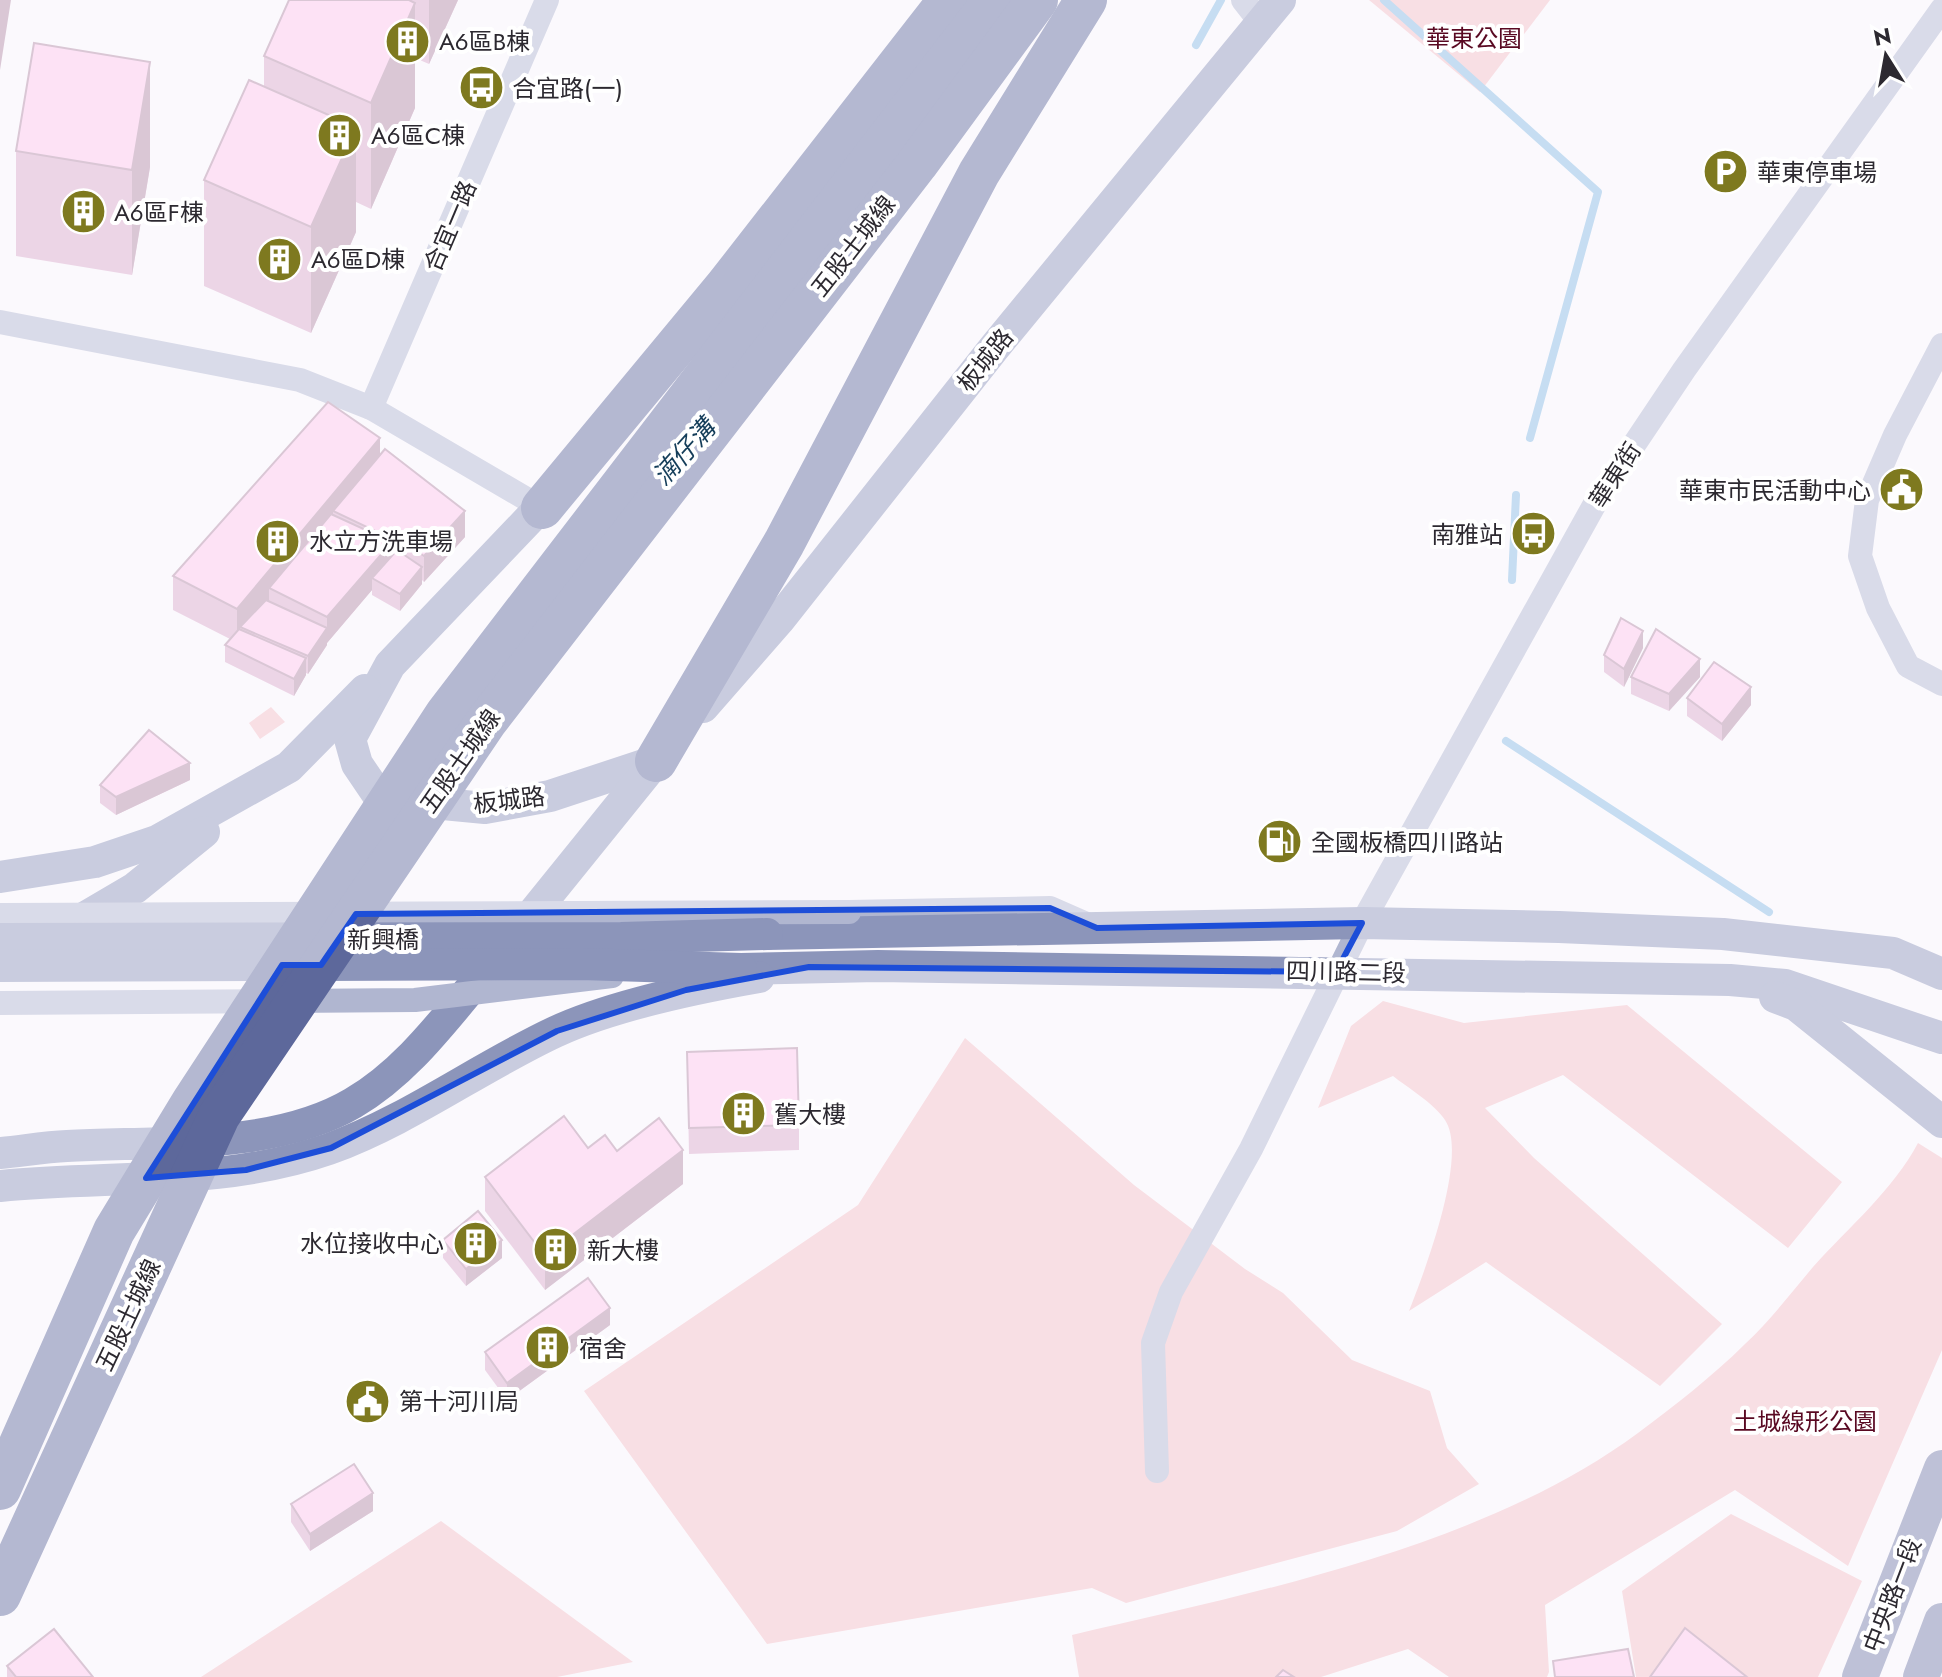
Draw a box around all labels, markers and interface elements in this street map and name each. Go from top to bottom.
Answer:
north arrow [1846,16,1926,96]
building icon: A6區B棟 [384,17,432,65]
text: N [1871,19,1894,54]
park label: 華東公園 [1426,21,1522,56]
place label: A6區B棟 [439,24,530,59]
bus stop icon: 合宜路(一) [457,64,505,112]
place label: 合宜路(一) [512,71,623,106]
building icon: A6區C棟 [316,111,364,159]
place label: A6區C棟 [371,118,465,153]
parking icon: 華東停車場 [1702,148,1750,196]
place label: 華東停車場 [1757,155,1877,190]
street label: 合宜一路 [415,175,485,277]
building icon: A6區F棟 [59,188,107,236]
street label: 五股土城線 [802,188,904,304]
place label: A6區F棟 [114,195,204,230]
building icon: A6區D棟 [256,235,304,283]
place label: A6區D棟 [311,242,405,277]
street label: 板城路 [949,321,1021,399]
water label: 湳仔溝 [644,407,727,494]
street label: 華東街 [1581,435,1649,515]
public building icon: 華東市民活動中心 [1878,466,1926,514]
place label: 華東市民活動中心 [1679,473,1871,508]
bus stop icon: 南雅站 [1510,510,1558,558]
building icon: 水立方洗車場 [254,517,302,565]
place label: 南雅站 [1431,517,1503,552]
place label: 水立方洗車場 [309,524,453,559]
street label: 五股土城線 [411,702,509,820]
street label: 板城路 [471,778,547,822]
fuel station icon: 全國板橋四川路站 [1256,818,1304,866]
place label: 全國板橋四川路站 [1311,825,1503,860]
street label: 新興橋 [347,922,419,957]
street label: 四川路二段 [1286,953,1406,991]
building icon: 舊大樓 [719,1090,767,1138]
place label: 舊大樓 [774,1097,846,1132]
building icon: 水位接收中心 [451,1219,499,1267]
place label: 水位接收中心 [300,1226,444,1261]
building icon: 新大樓 [532,1226,580,1274]
place label: 新大樓 [587,1233,659,1268]
street label: 五股土城線 [87,1253,169,1377]
building icon: 宿舍 [524,1324,572,1372]
place label: 宿舍 [579,1331,627,1366]
public building icon: 第十河川局 [344,1377,392,1425]
place label: 第十河川局 [399,1384,519,1419]
park label: 土城線形公園 [1733,1404,1877,1439]
street label: 中央路一段 [1854,1533,1930,1657]

